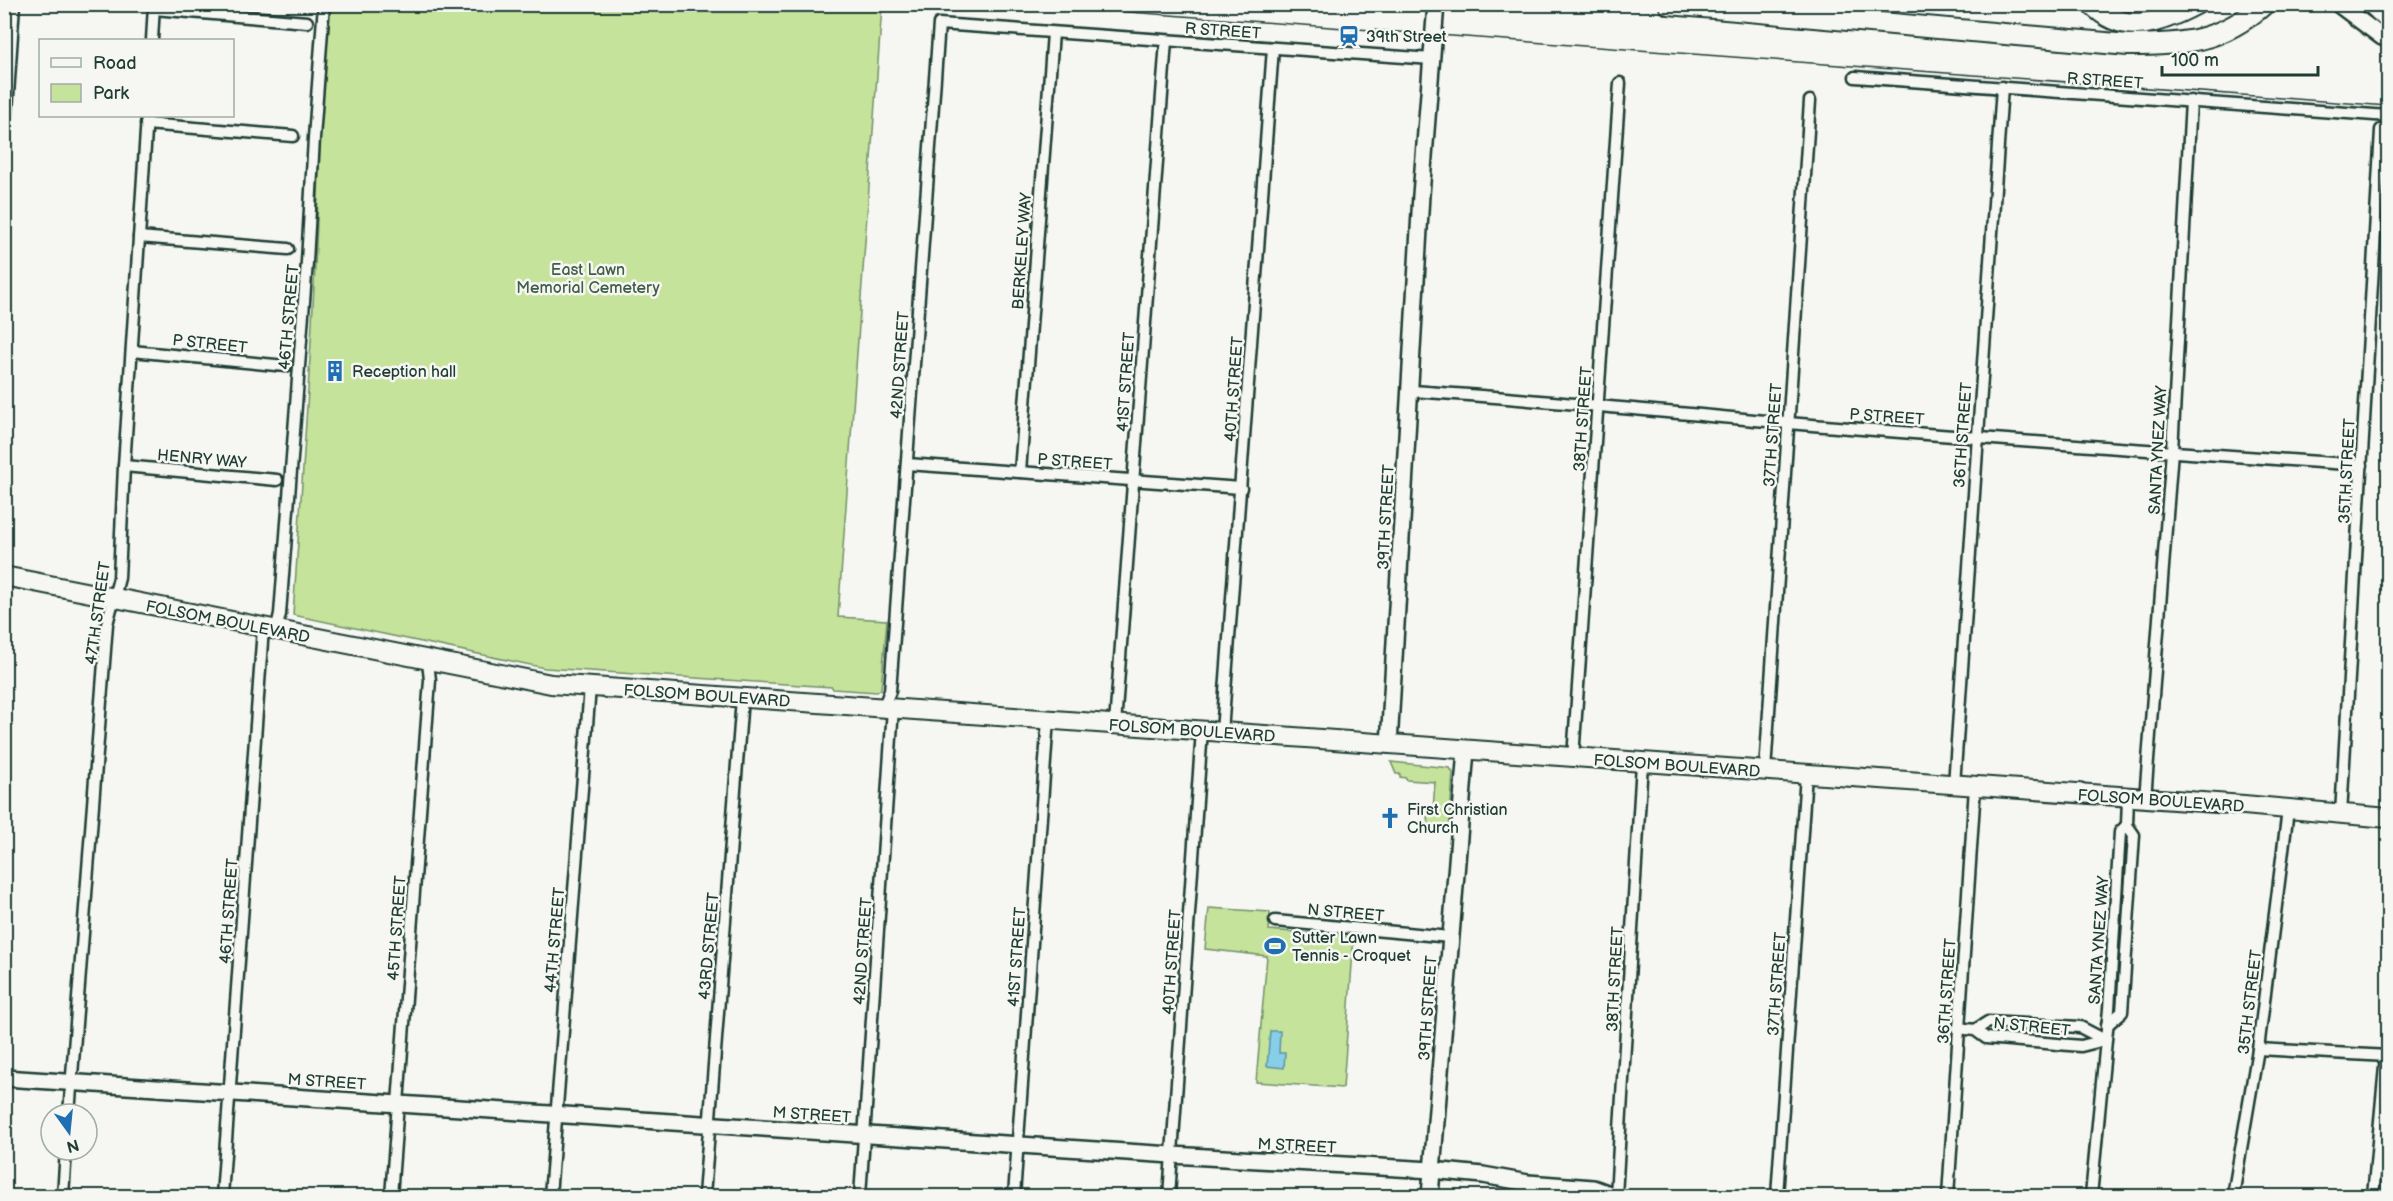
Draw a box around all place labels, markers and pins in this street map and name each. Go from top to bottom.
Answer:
station icon: 39th Street [1337,24,1361,48]
place label: 39th Street [1366,28,1447,47]
building icon: Reception hall [323,359,347,383]
place label: Reception hall [352,363,456,382]
place label: First Christian Church [1407,801,1508,838]
church icon: First Christian Church [1378,806,1402,830]
place label: Sutter Lawn Tennis - Croquet [1292,929,1411,966]
sports icon: Sutter Lawn Tennis - Croquet [1263,934,1287,958]

